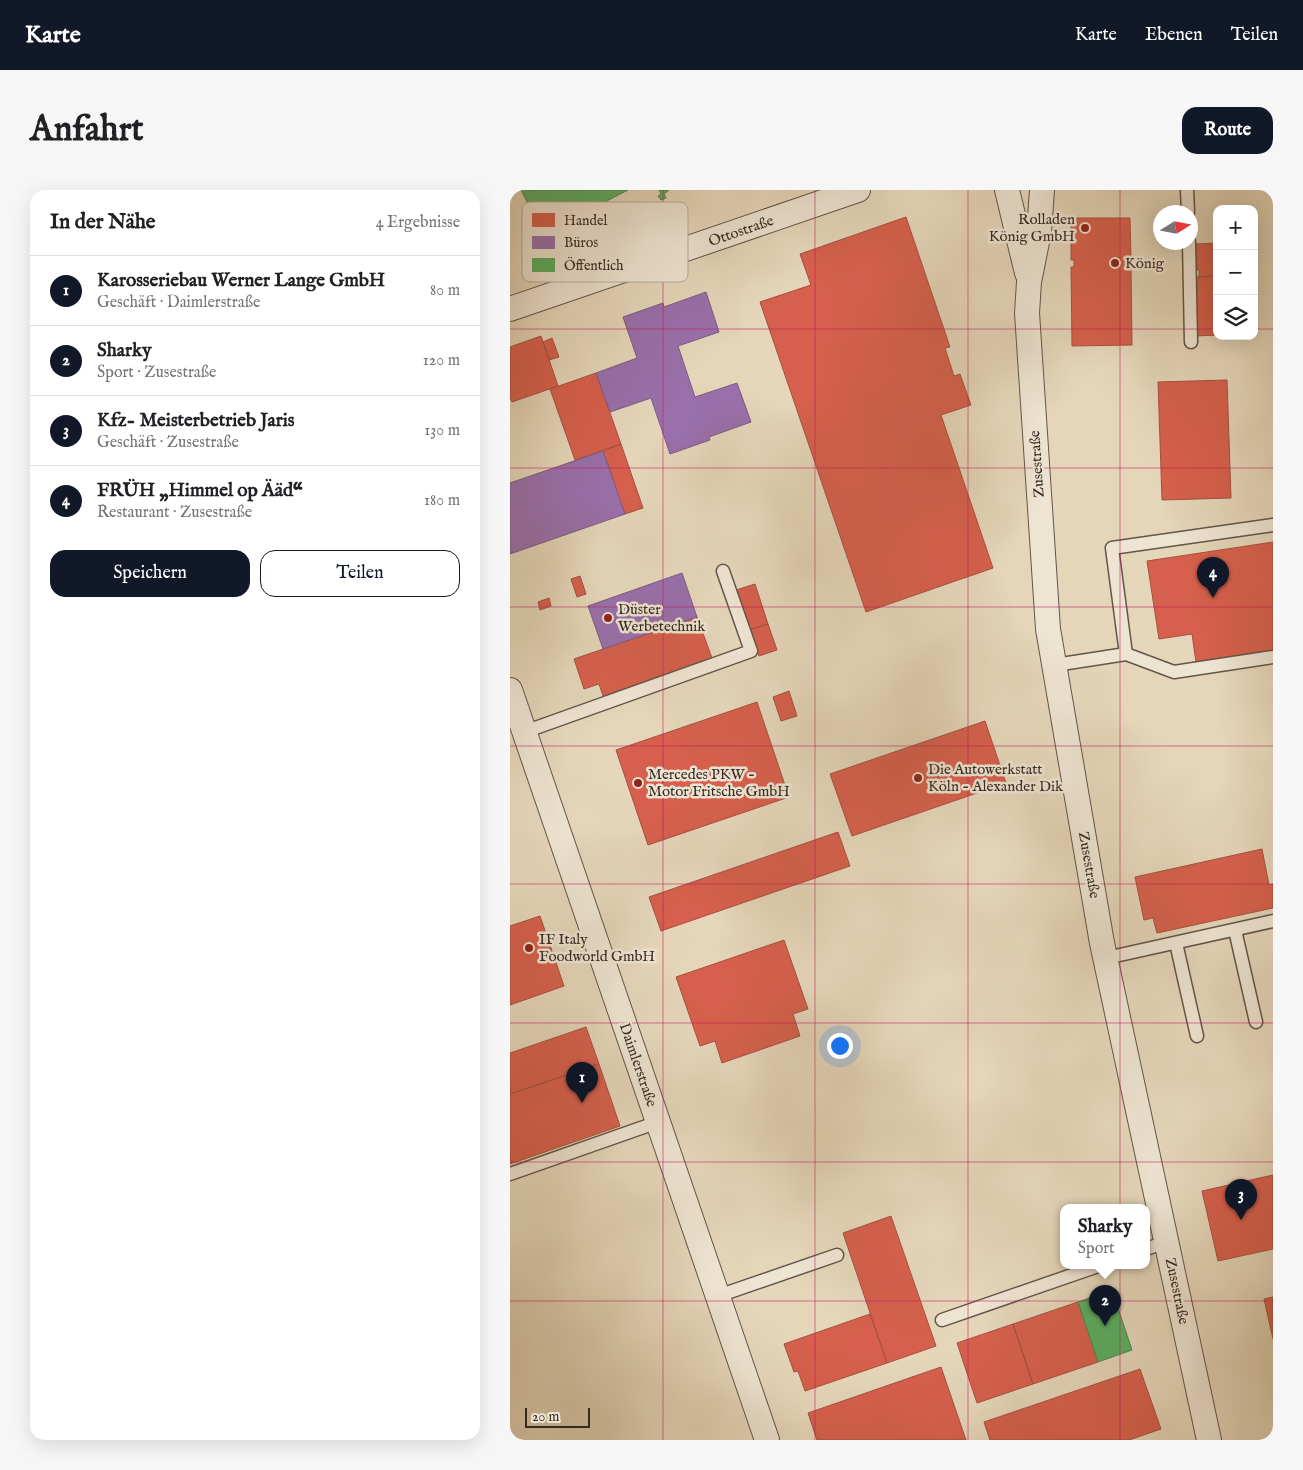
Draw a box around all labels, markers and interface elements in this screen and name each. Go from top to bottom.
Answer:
text: Karte [25,20,81,51]
text: Karte [1075,24,1117,47]
text: Ebenen [1145,24,1203,47]
text: Teilen [1231,24,1278,47]
button: Route [1182,107,1273,154]
text: Anfahrt [30,108,144,153]
legend [522,202,688,282]
north arrow [1153,205,1198,250]
map controls [1213,205,1258,340]
button: + [1213,205,1258,250]
text: In der Nähe [50,209,156,236]
place label: Rolladen König GmbH [989,210,1075,246]
street label: Ottostraße [706,211,776,251]
text: Handel [564,212,607,230]
text: 4 Ergebnisse [376,213,460,233]
marker: Rolladen König GmbH [1079,222,1091,234]
text: Büros [564,234,598,252]
button: − [1213,250,1258,295]
place label: König [1125,254,1165,273]
text: Öffentlich [564,256,624,275]
marker: König [1109,257,1121,269]
text: Karosseriebau Werner Lange GmbH [97,269,385,293]
text: 1 [63,281,69,301]
text: 80 m [430,281,460,301]
text: Geschäft · Daimlerstraße [97,293,260,313]
button: layers [1213,295,1258,340]
text: Sharky [97,339,152,363]
text: 2 [62,351,70,371]
text: 120 m [423,351,460,371]
text: Sport · Zusestraße [97,363,216,383]
text: Kfz- Meisterbetrieb Jaris [97,409,294,433]
text: 3 [63,421,69,441]
text: 130 m [424,421,460,441]
street label: Zusestraße [1025,430,1049,498]
text: Geschäft · Zusestraße [97,433,239,453]
text: FRÜH „Himmel op Ääd“ [97,479,303,503]
text: 4 [62,491,70,511]
text: 180 m [424,491,460,511]
text: Restaurant · Zusestraße [97,503,252,523]
button: Speichern [50,550,250,597]
button: Teilen [260,550,460,597]
pin: 4 [1197,557,1229,598]
place label: Düster Werbetechnik [618,600,706,636]
marker: Düster Werbetechnik [602,612,614,624]
place label: Die Autowerkstatt Köln - Alexander Dik [928,760,1064,796]
place label: Mercedes PKW - Motor Fritsche GmbH [648,765,790,801]
marker: Die Autowerkstatt Köln - Alexander Dik [912,772,924,784]
marker: Mercedes PKW - Motor Fritsche GmbH [632,777,644,789]
street label: Zusestraße [1074,830,1104,900]
place label: IF Italy Foodworld GmbH [539,930,655,966]
marker: IF Italy Foodworld GmbH [523,942,535,954]
street label: Daimlerstraße [615,1020,661,1110]
your location [827,1033,853,1059]
pin: 1 [566,1062,598,1103]
pin: 3 [1225,1179,1257,1220]
popup [1060,1204,1150,1269]
text: Sharky [1078,1215,1132,1239]
text: Sport [1078,1239,1115,1259]
street label: Zusestraße [1161,1256,1193,1326]
pin: 2 [1089,1285,1121,1326]
scale bar [525,1405,590,1428]
text: 20 m [532,1408,559,1426]

